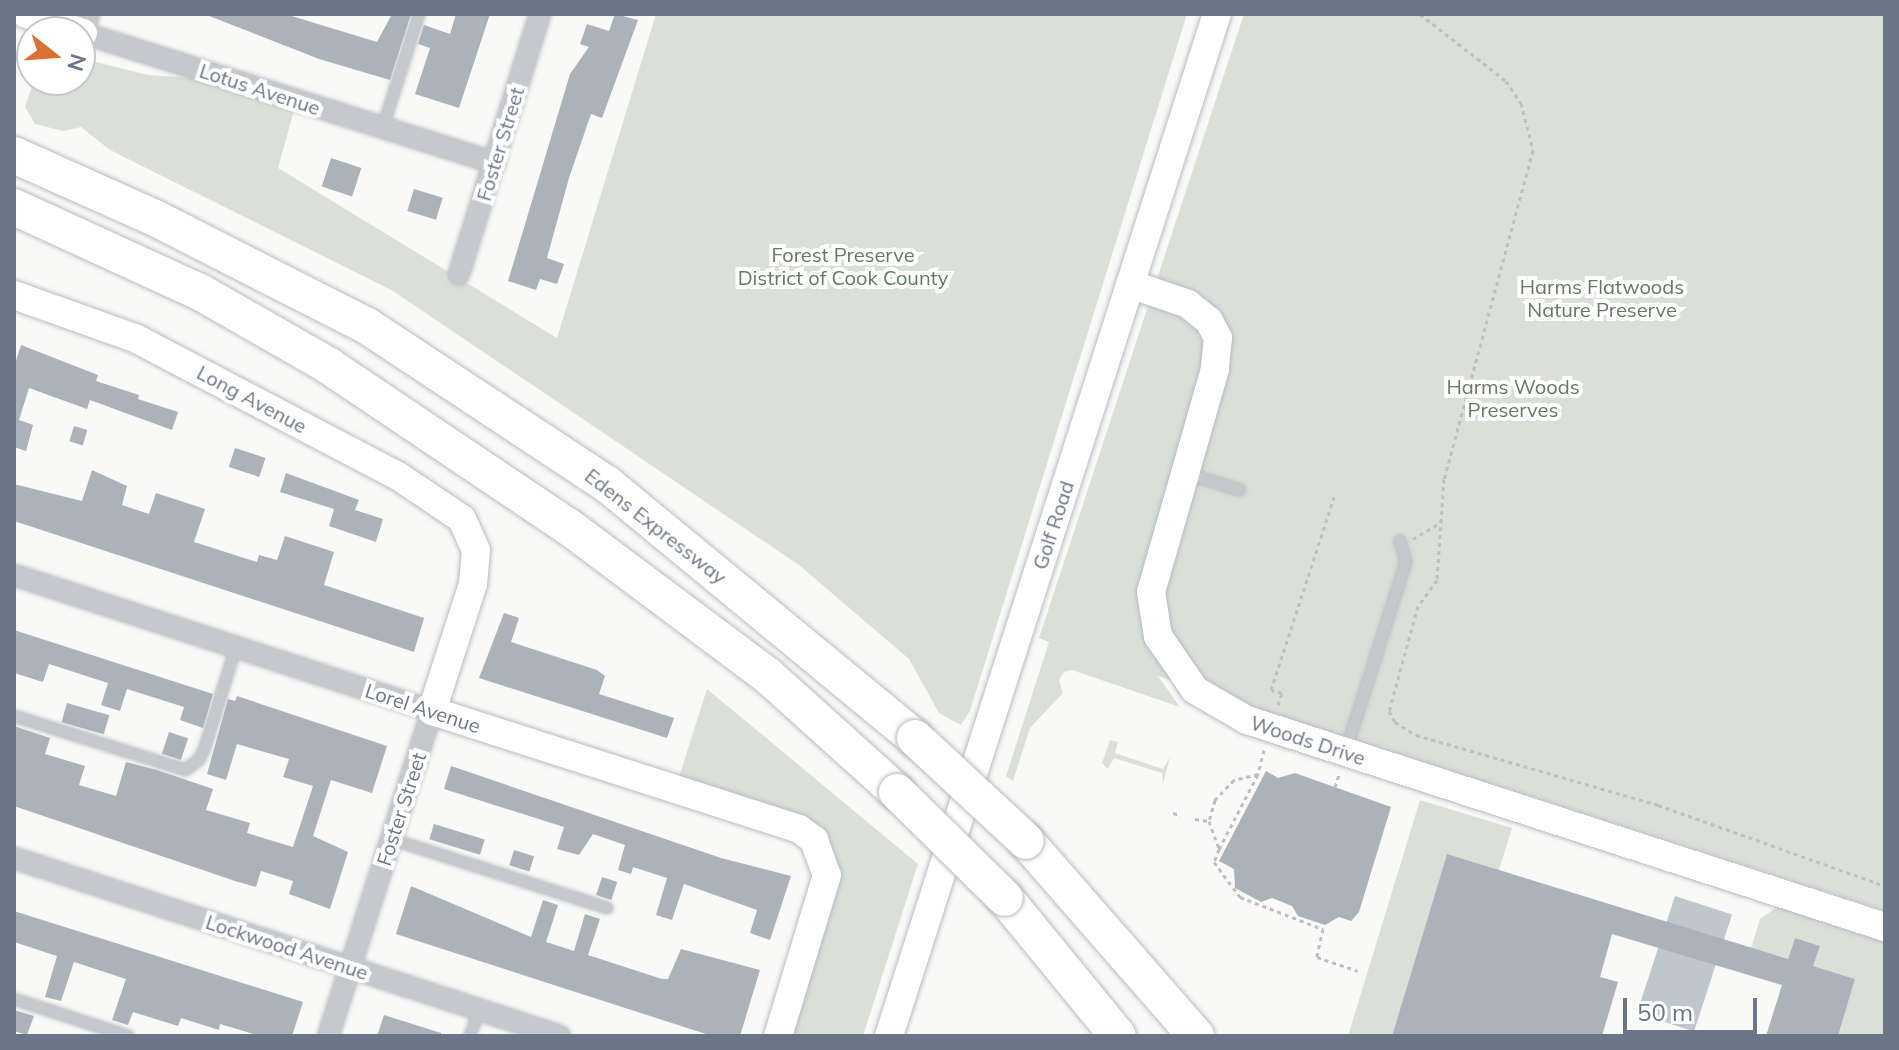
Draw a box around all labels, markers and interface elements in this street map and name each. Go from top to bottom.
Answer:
north arrow [16,16,96,96]
text: N [61,50,93,74]
street label: Lotus Avenue [197,58,323,120]
street label: Foster Street [471,84,529,204]
park label: Forest Preserve District of Cook County [738,242,948,289]
park label: Harms Flatwoods Nature Preserve [1520,274,1684,321]
street label: Long Avenue [193,360,311,438]
park label: Harms Woods Preserves [1446,374,1580,421]
street label: Edens Expressway [580,463,732,589]
street label: Golf Road [1027,478,1079,572]
street label: Lorel Avenue [362,678,484,738]
street label: Woods Drive [1248,710,1368,770]
street label: Foster Street [371,749,431,869]
street label: Lockwood Avenue [203,909,371,985]
scale bar [1627,982,1761,1032]
text: 50 m [1637,997,1693,1027]

